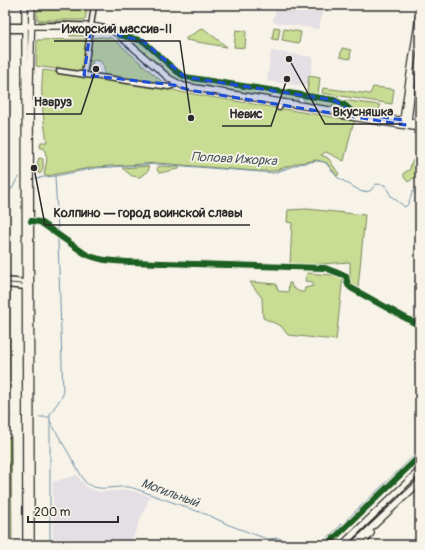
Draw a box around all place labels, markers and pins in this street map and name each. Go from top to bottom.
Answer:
callout: Ижорский массив-II [54,16,180,41]
callout: Навруз [26,89,81,114]
callout: Вкусняшка [325,99,402,124]
callout: Невис [222,101,271,126]
callout: Колпино — город воинской славы [45,200,250,225]

